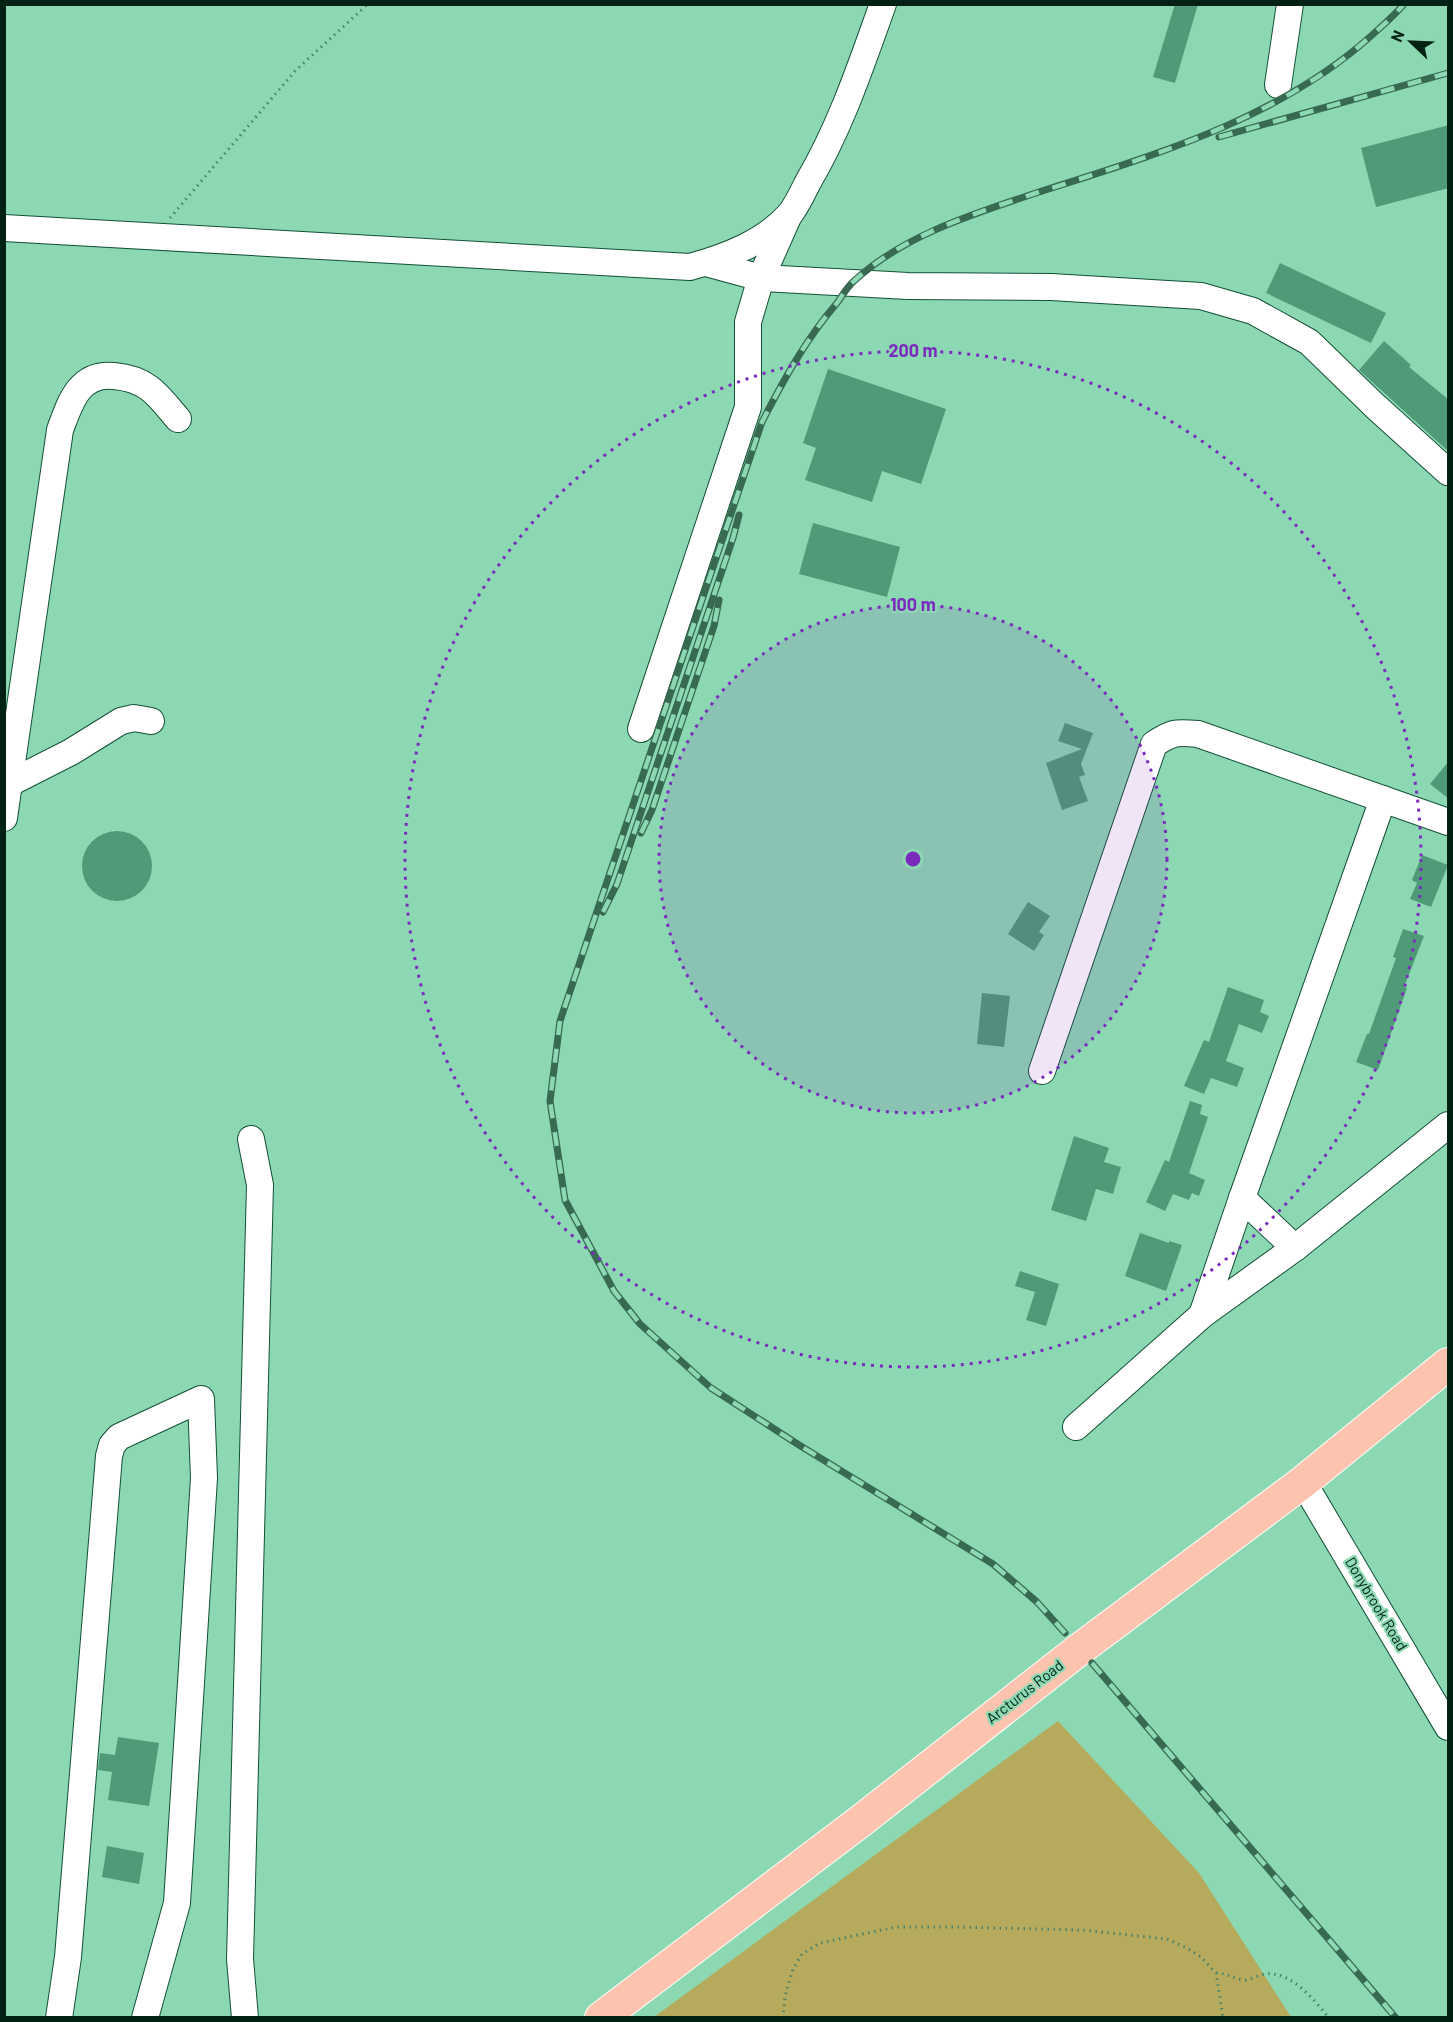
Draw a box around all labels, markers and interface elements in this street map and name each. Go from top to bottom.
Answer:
north arrow [1381,12,1441,72]
text: N [1386,27,1408,45]
text: 200 m [888,339,938,361]
text: 100 m [890,593,936,615]
centre of rings [903,849,923,869]
street label: Donybrook Road [1342,1553,1412,1654]
street label: Arcturus Road [982,1656,1066,1727]

